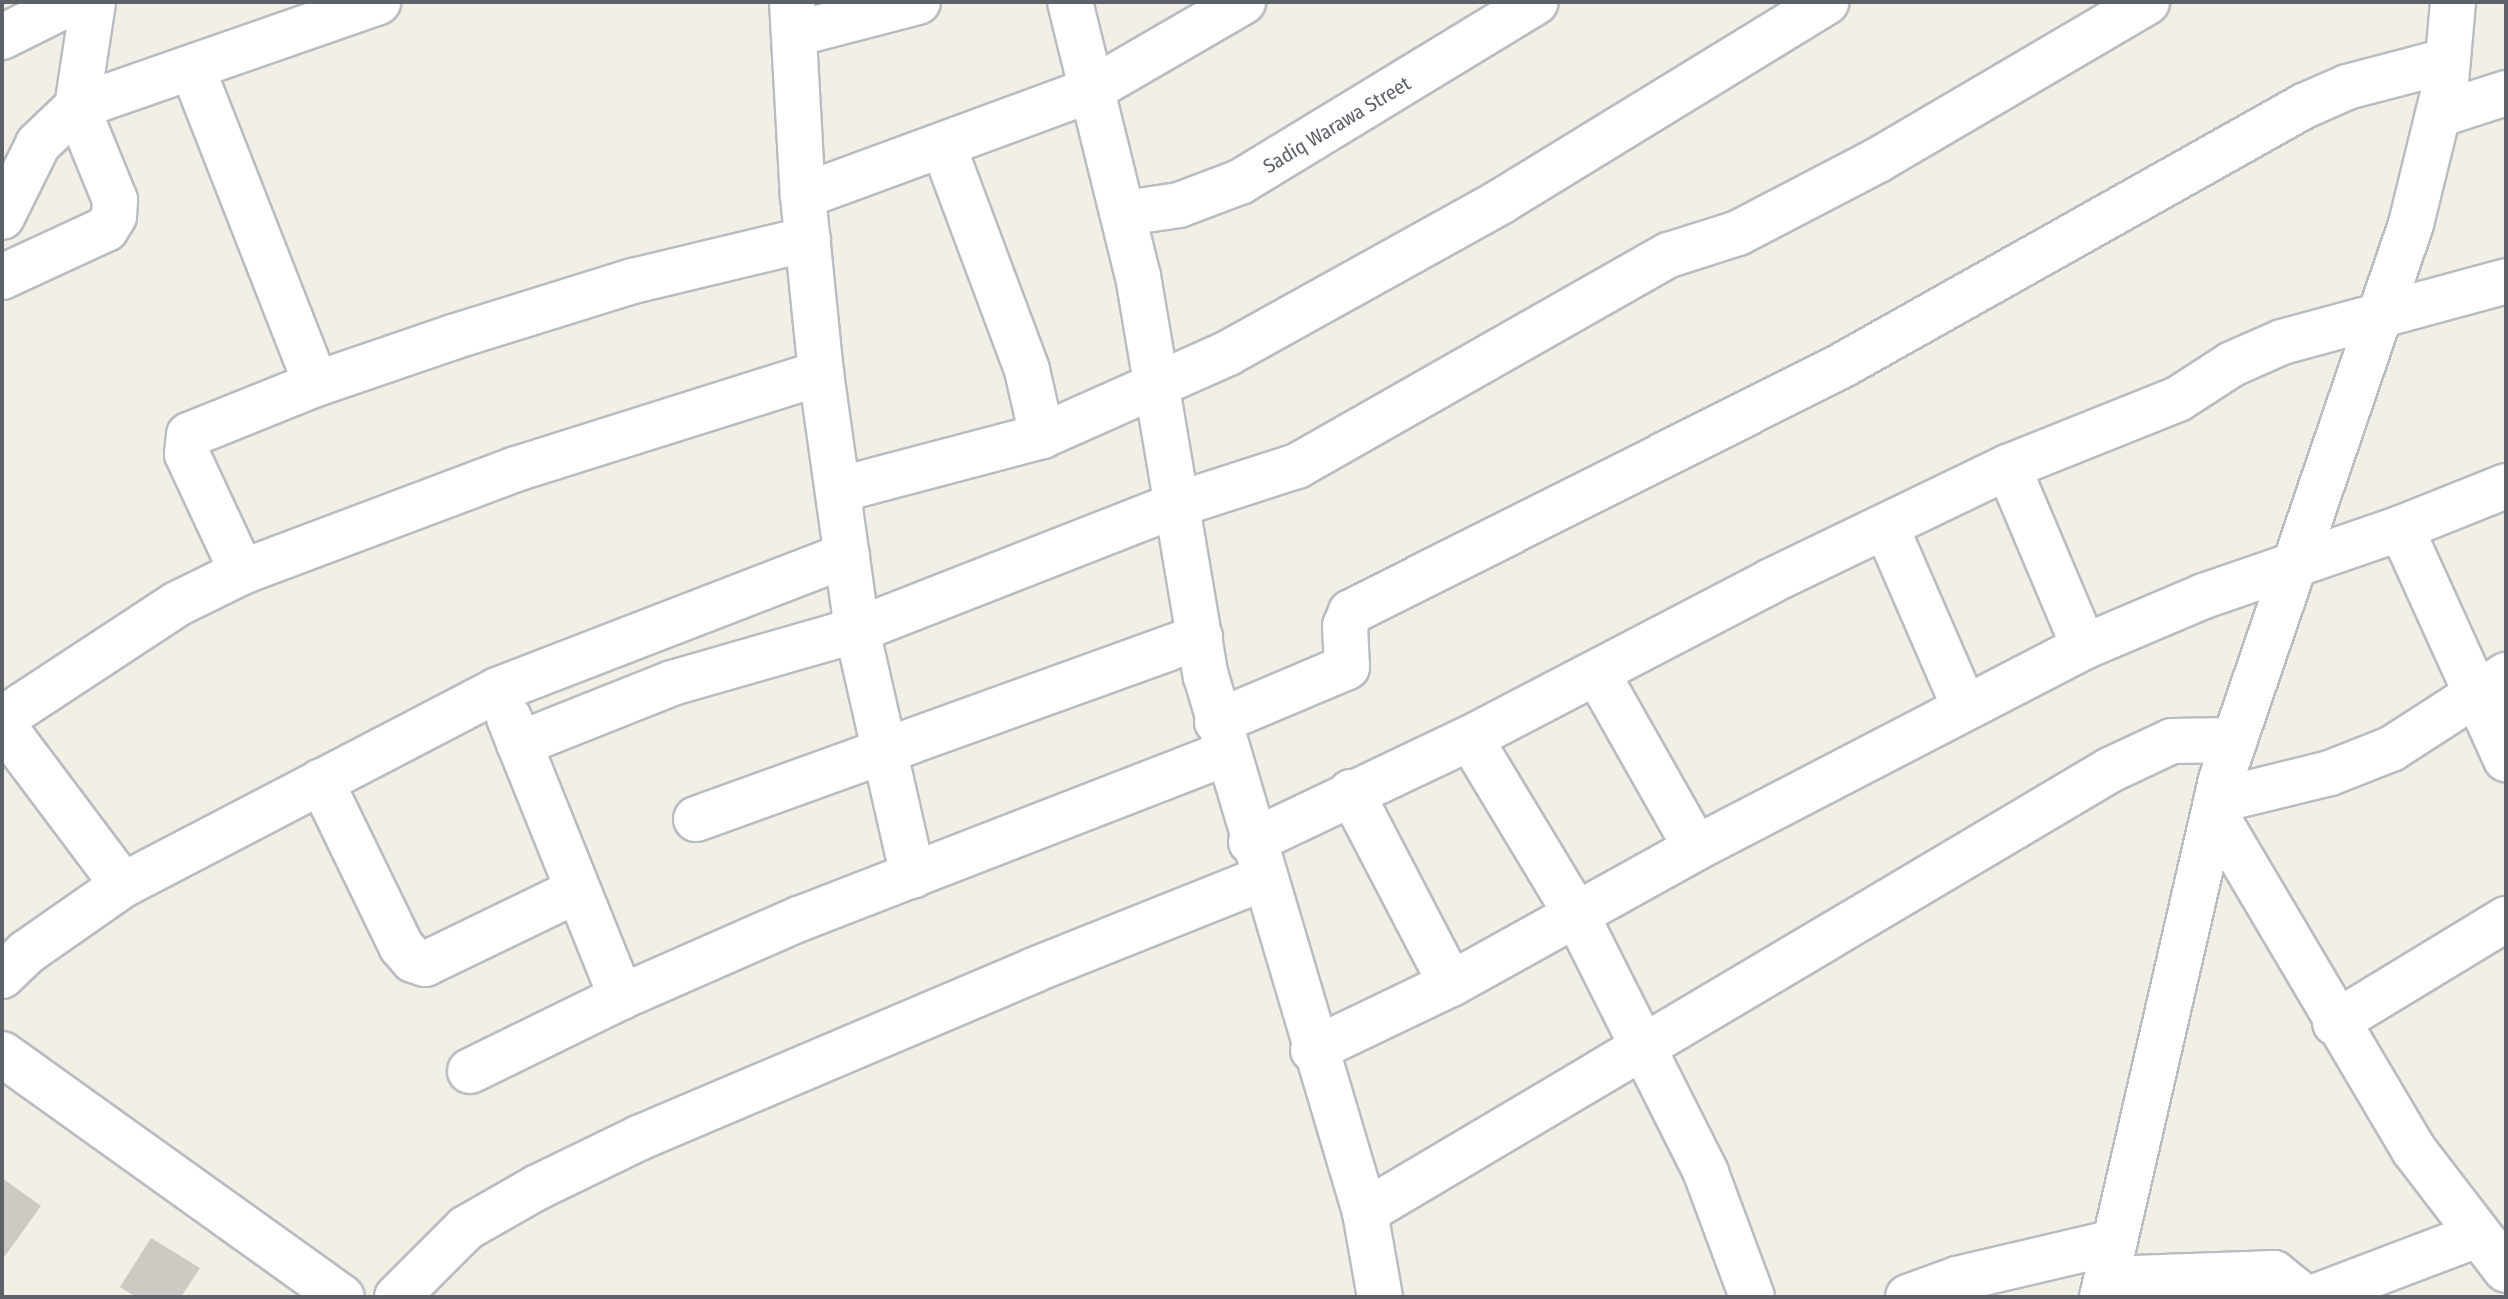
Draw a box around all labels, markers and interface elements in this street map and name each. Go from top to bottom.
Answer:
street label: Sadiq Warawa Street [1259,72,1415,178]

